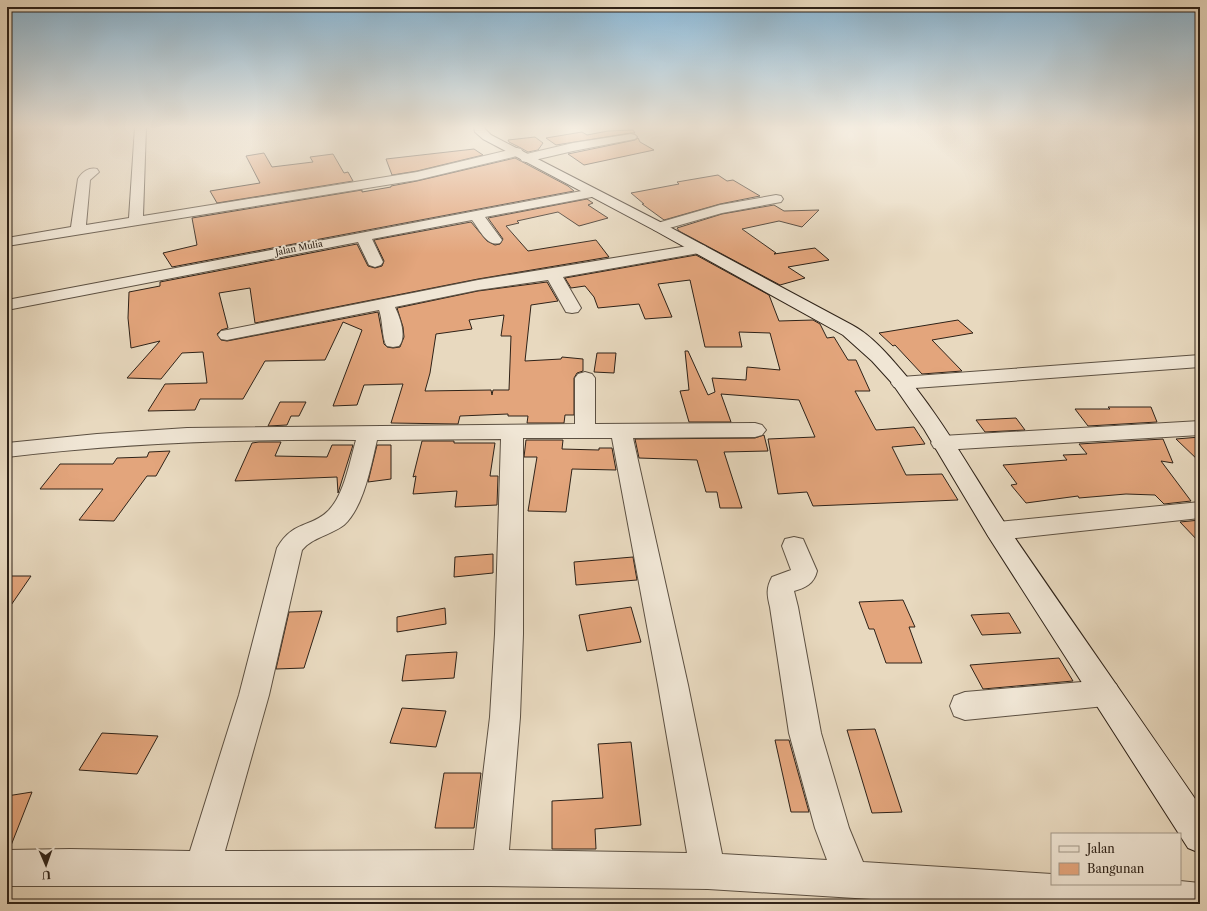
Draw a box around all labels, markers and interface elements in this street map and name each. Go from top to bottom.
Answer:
street label: Jalan Mulia [272,237,324,258]
legend [1051,833,1181,885]
text: Jalan [1085,841,1115,856]
north arrow [26,845,66,885]
text: Bangunan [1087,861,1145,876]
text: U [42,868,51,882]

